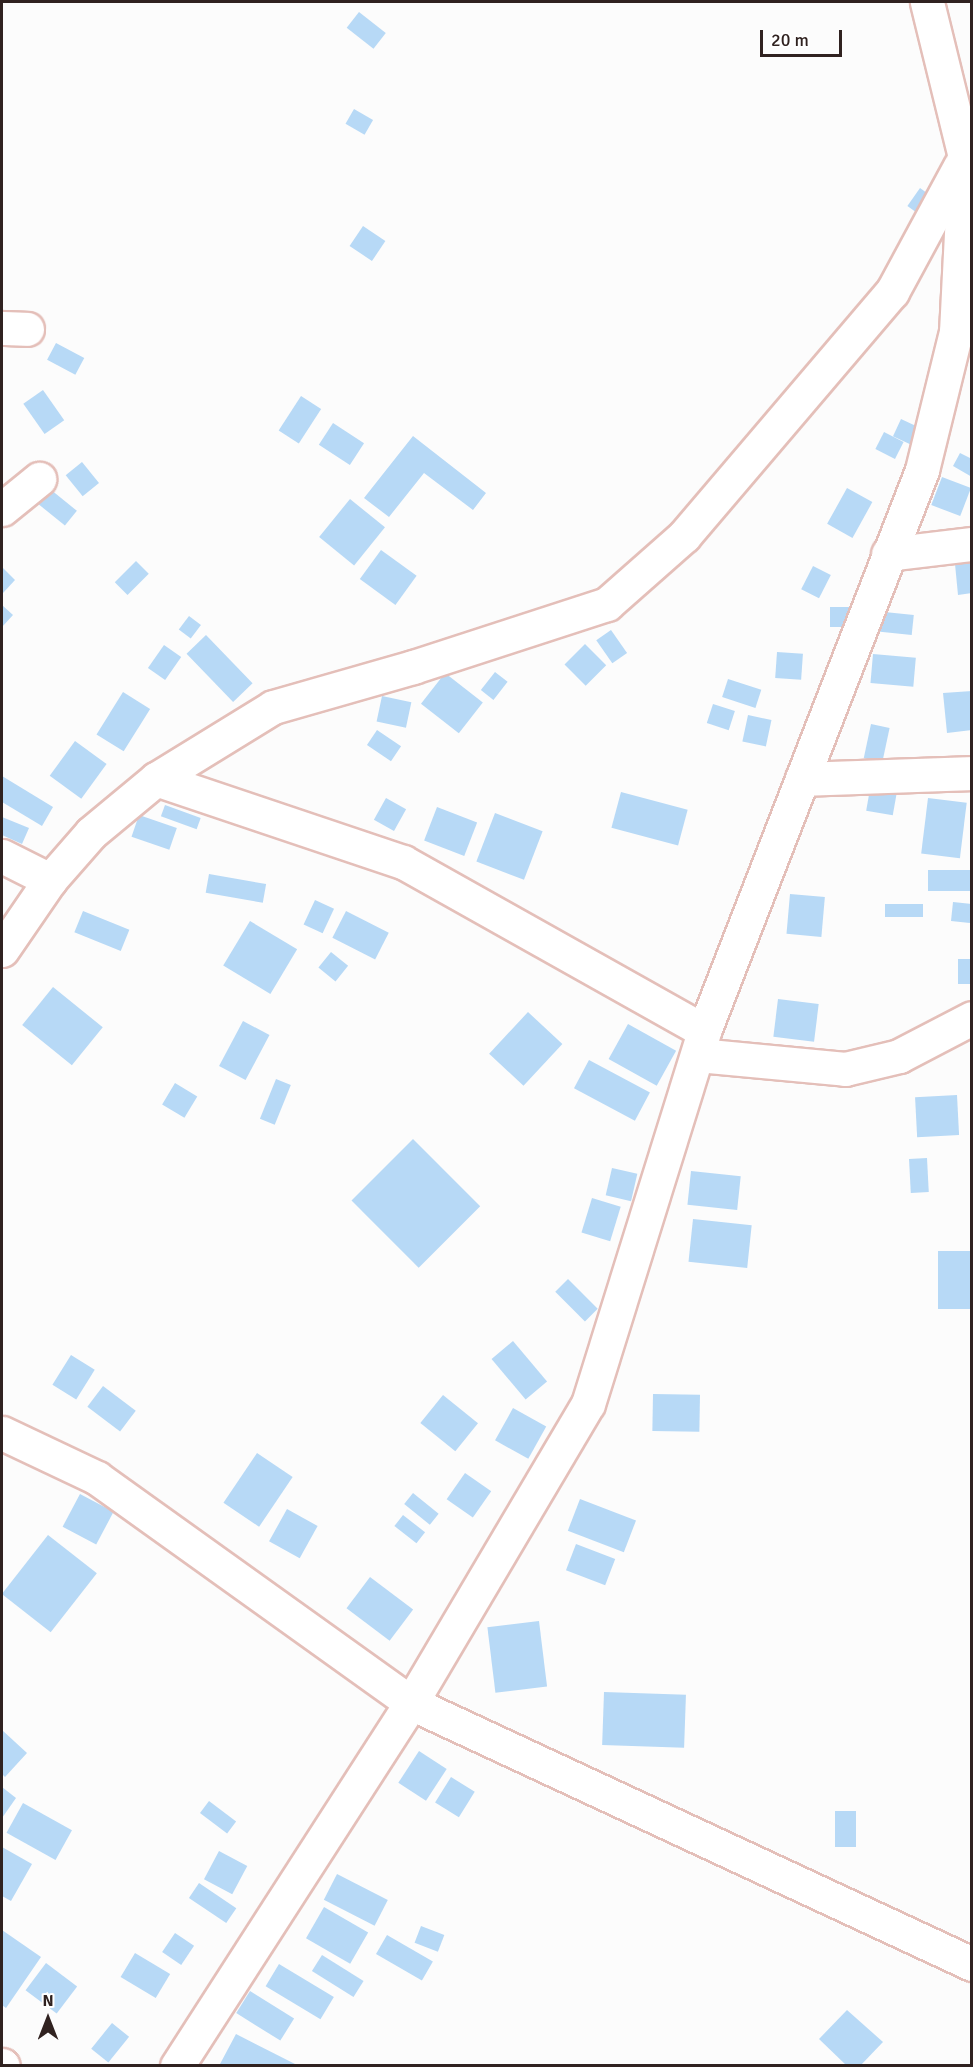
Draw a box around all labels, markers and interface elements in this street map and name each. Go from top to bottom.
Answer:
scale bar [763,18,846,56]
text: 20 m [771,29,809,51]
north arrow [18,1989,78,2049]
text: N [42,1991,54,2011]

